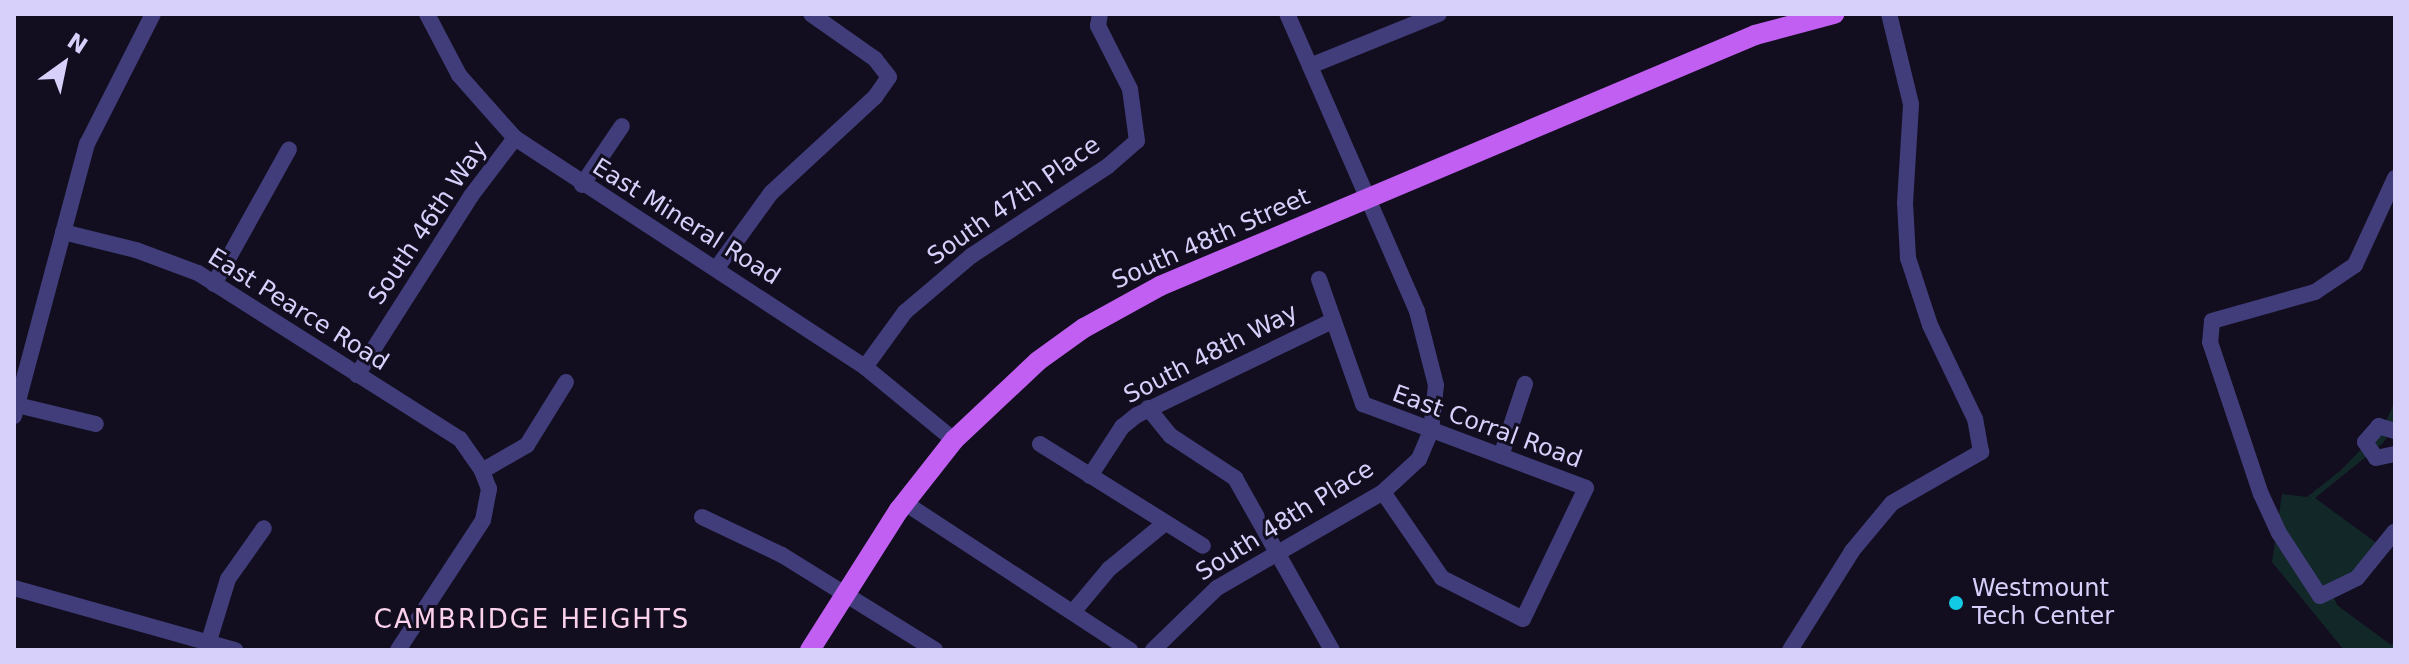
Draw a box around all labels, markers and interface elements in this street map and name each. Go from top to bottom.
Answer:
north arrow [24,24,104,104]
text: N [63,28,92,59]
street label: South 47th Place [922,131,1106,271]
street label: South 46th Way [363,136,493,310]
street label: East Mineral Road [587,153,785,291]
street label: South 48th Street [1108,183,1314,295]
street label: East Pearce Road [202,243,394,377]
street label: South 48th Way [1119,298,1303,410]
street label: East Corral Road [1388,379,1586,475]
street label: South 48th Place [1191,455,1379,587]
place label: Westmount Tech Center [1972,575,2114,631]
marker: Westmount Tech Center [1947,594,1965,612]
district label: CAMBRIDGE HEIGHTS [374,604,690,636]

